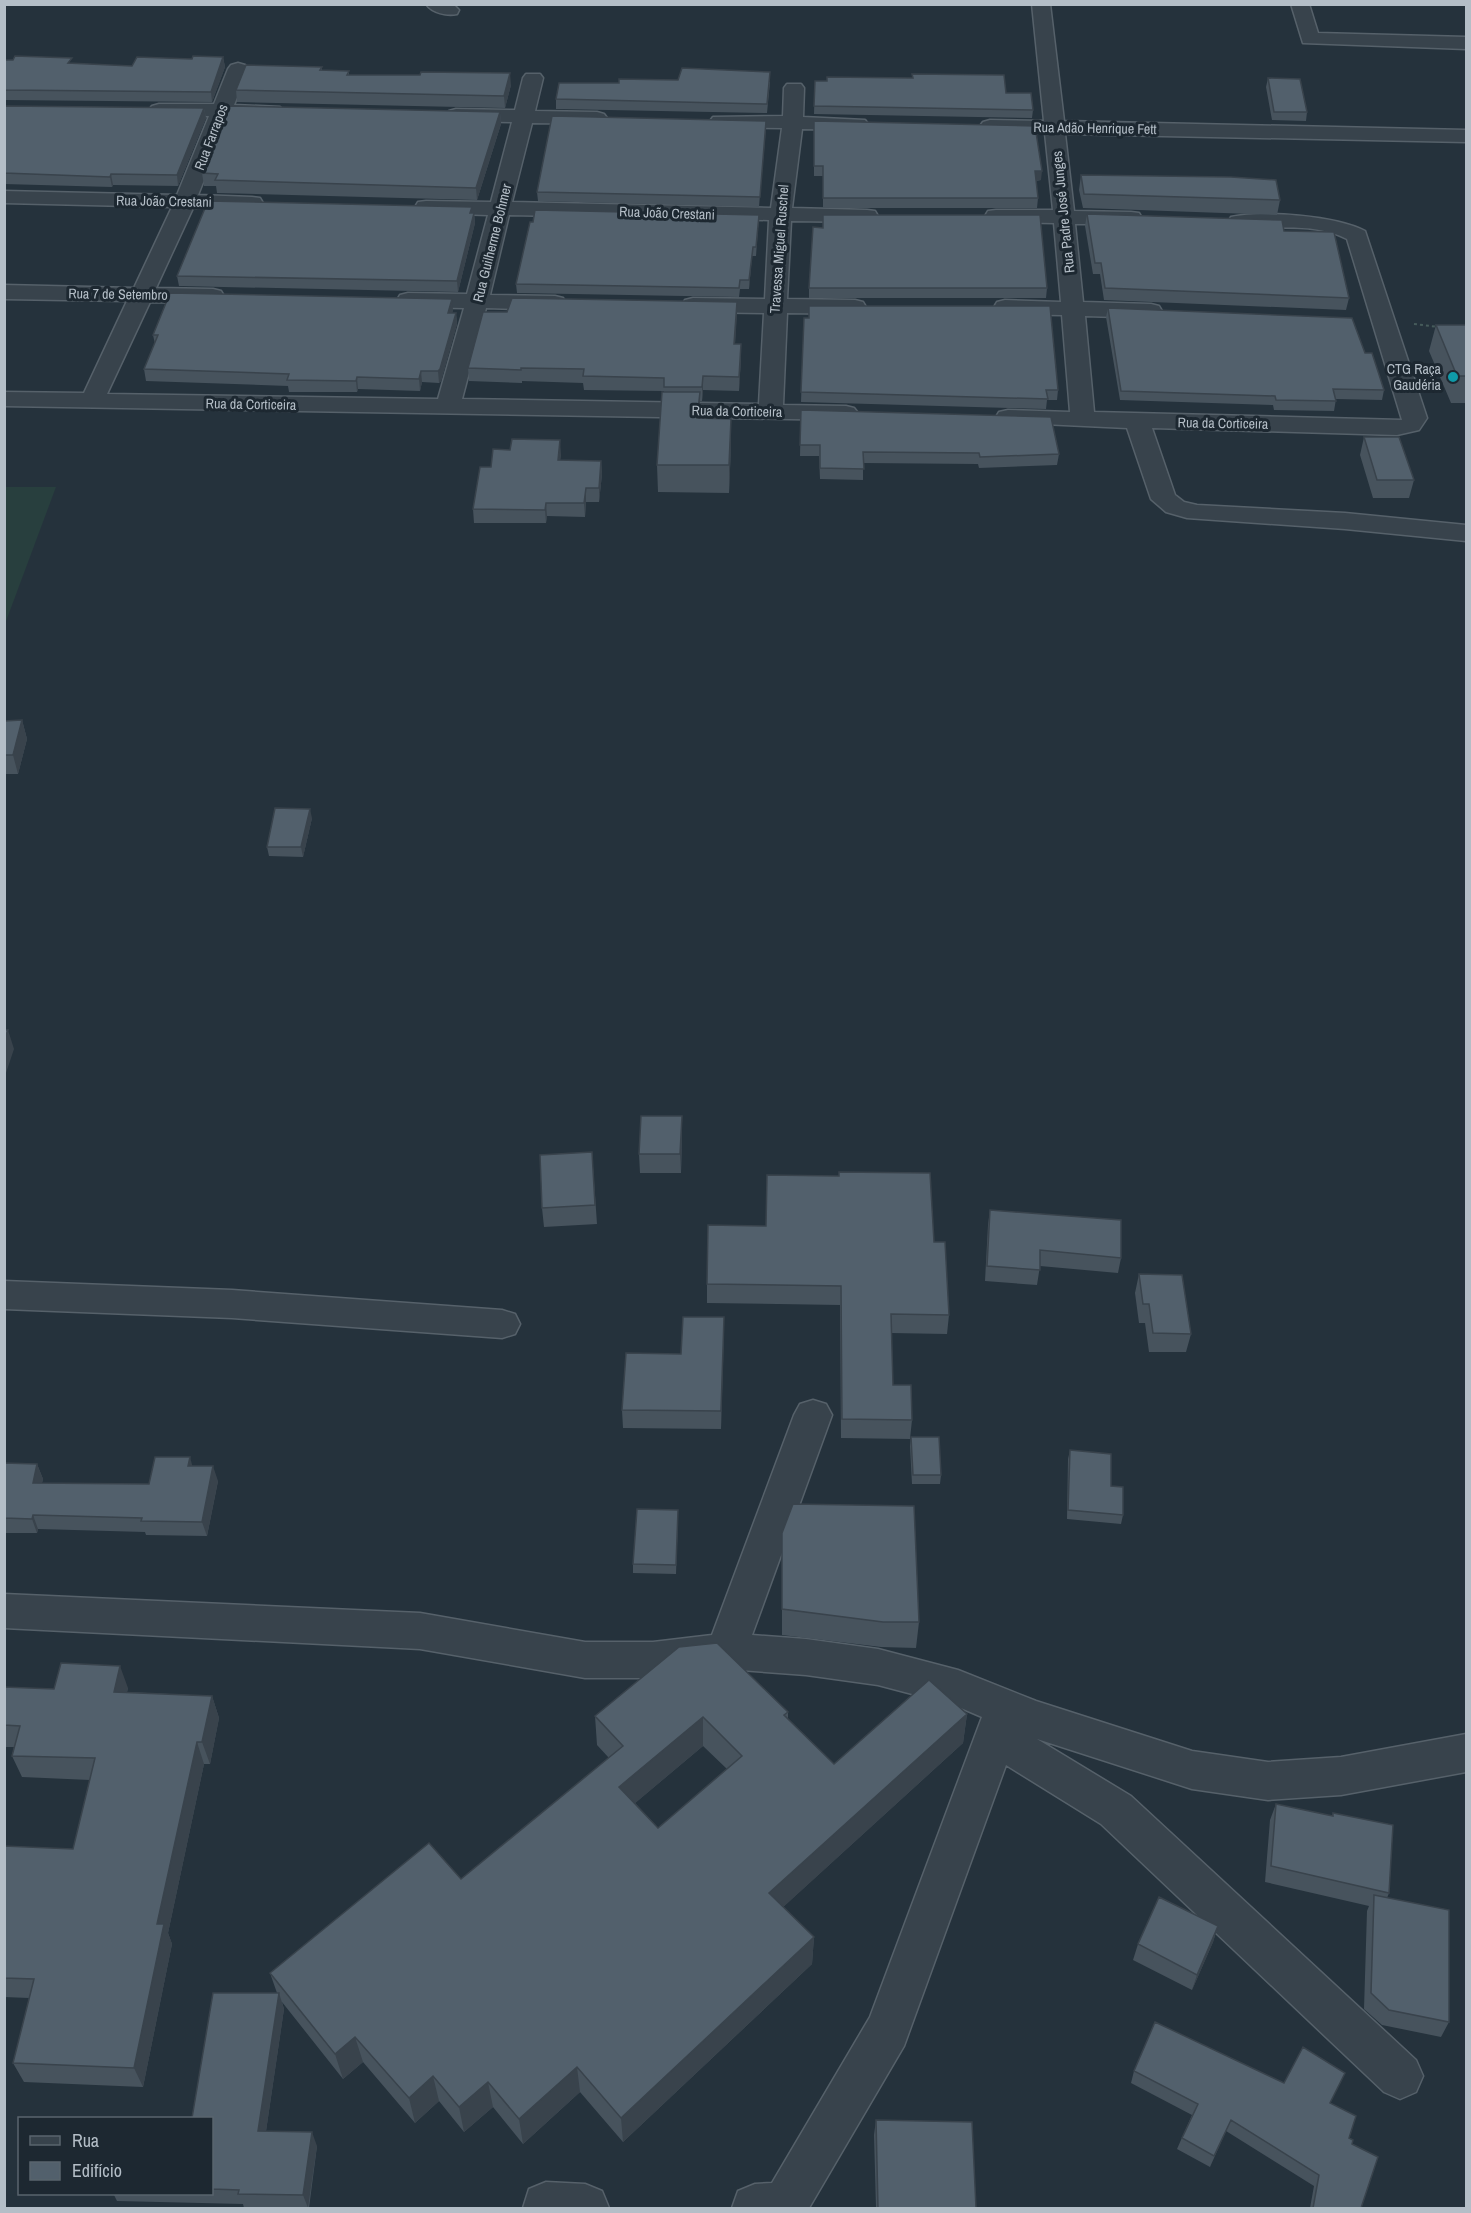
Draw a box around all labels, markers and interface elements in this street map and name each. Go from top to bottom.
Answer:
street label: Rua Farrapos [190,101,232,173]
street label: Rua Adão Henrique Fett [1033,118,1157,138]
street label: Rua Padre José Junges [1048,150,1078,274]
street label: Rua Guilherme Bohmer [469,182,515,304]
street label: Travessa Miguel Ruschel [766,184,792,314]
street label: Rua João Crestani [116,191,212,211]
street label: Rua João Crestani [619,202,715,224]
street label: Rua 7 de Setembro [68,284,168,304]
place label: CTG Raça Gaudéria [1387,360,1442,394]
marker: CTG Raça Gaudéria [1446,370,1460,384]
street label: Rua da Corticeira [206,394,297,414]
street label: Rua da Corticeira [692,401,783,421]
street label: Rua da Corticeira [1178,413,1269,433]
legend [18,2117,213,2195]
text: Rua [72,2128,99,2153]
text: Edifício [72,2158,122,2183]

